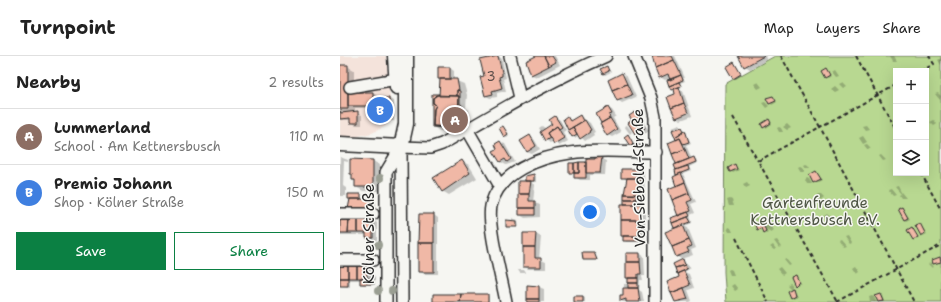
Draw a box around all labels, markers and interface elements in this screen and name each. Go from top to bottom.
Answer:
text: Turnpoint [20,15,116,40]
text: Map [764,19,794,37]
text: Layers [816,19,860,37]
text: Share [882,19,921,37]
house number: 3 [486,68,496,85]
map controls [893,68,929,176]
button: + [893,68,929,104]
text: Nearby [16,71,81,93]
text: 2 results [268,74,324,91]
pin: B [367,95,393,125]
button: − [893,104,929,140]
pin: A [442,105,468,135]
street label: Von-Siebold-Straße [628,108,650,248]
text: Lummerland [54,118,151,138]
text: A [24,128,34,145]
text: 110 m [289,128,324,145]
text: School · Am Kettnersbusch [54,138,221,155]
button: layers [893,140,929,176]
text: Premio Johann [54,174,172,194]
text: B [25,184,33,201]
text: 150 m [286,184,324,201]
street label: Kölner Straße [359,184,379,284]
park label: Gartenfreunde Kettnersbusch e.V. [750,193,880,230]
text: Shop · Kölner Straße [54,194,184,211]
your location [580,202,600,222]
button: Save [16,232,166,270]
button: Share [174,232,324,270]

